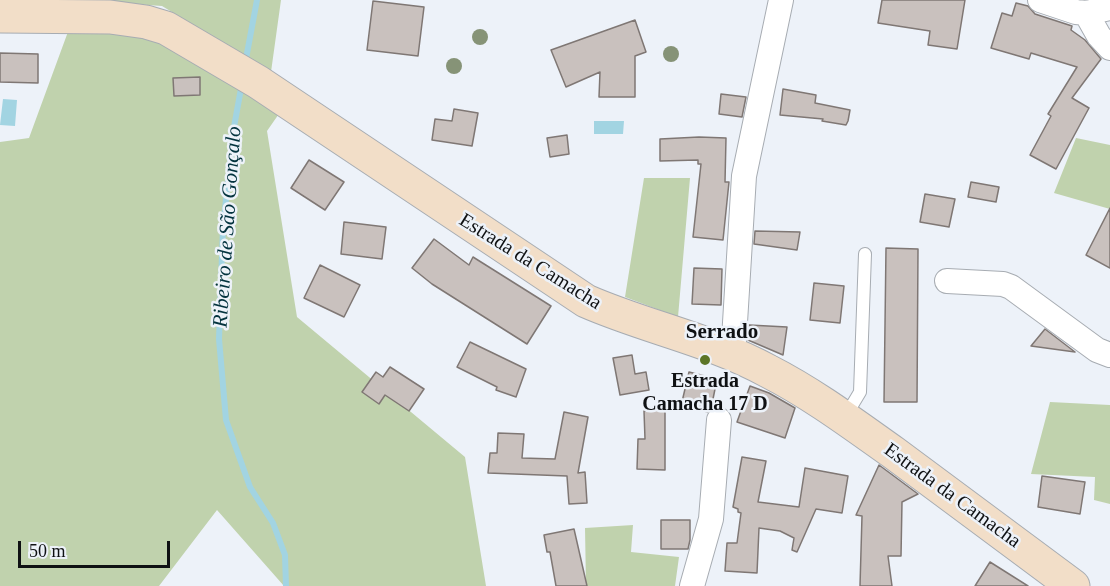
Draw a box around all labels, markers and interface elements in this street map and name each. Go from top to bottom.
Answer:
water label: Ribeiro de São Gonçalo [208,126,248,328]
street label: Estrada da Camacha [454,209,606,315]
district label: Serrado [686,320,758,346]
marker: Estrada Camacha 17 D [698,353,712,367]
place label: Estrada Camacha 17 D [642,370,768,417]
street label: Estrada da Camacha [879,438,1025,554]
scale bar [21,529,172,567]
text: 50 m [29,541,66,561]

